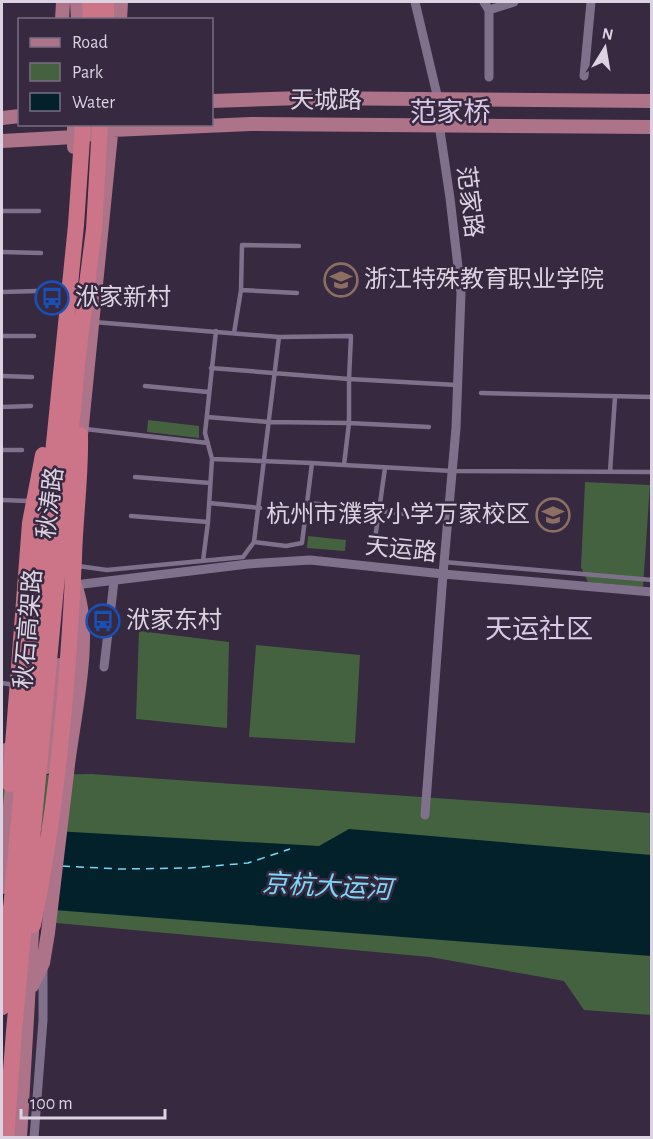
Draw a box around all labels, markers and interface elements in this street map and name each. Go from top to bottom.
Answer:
legend [18,18,213,126]
north arrow [575,18,635,78]
text: N [601,25,615,43]
text: Road [72,34,108,52]
text: Park [72,64,104,82]
street label: 天城路 [290,87,362,113]
text: Water [72,94,115,112]
district label: 范家桥 [410,98,491,126]
street label: 范家路 [453,165,487,239]
school or university icon: 浙江特殊教育职业学院 [323,262,359,298]
place label: 浙江特殊教育职业学院 [364,266,604,292]
bus stop icon: 洑家新村 [34,280,70,316]
place label: 洑家新村 [75,284,171,310]
street label: 秋涛路 [33,466,67,540]
school or university icon: 杭州市濮家小学万家校区 [535,497,571,533]
place label: 杭州市濮家小学万家校区 [266,501,530,527]
street label: 天运路 [364,532,438,566]
street label: 秋石高架路 [10,568,46,690]
bus stop icon: 洑家东村 [85,603,121,639]
place label: 洑家东村 [126,607,222,633]
district label: 天运社区 [485,615,593,643]
water label: 京杭大运河 [261,869,398,904]
scale bar [21,1082,165,1120]
text: 100 m [30,1095,73,1113]

